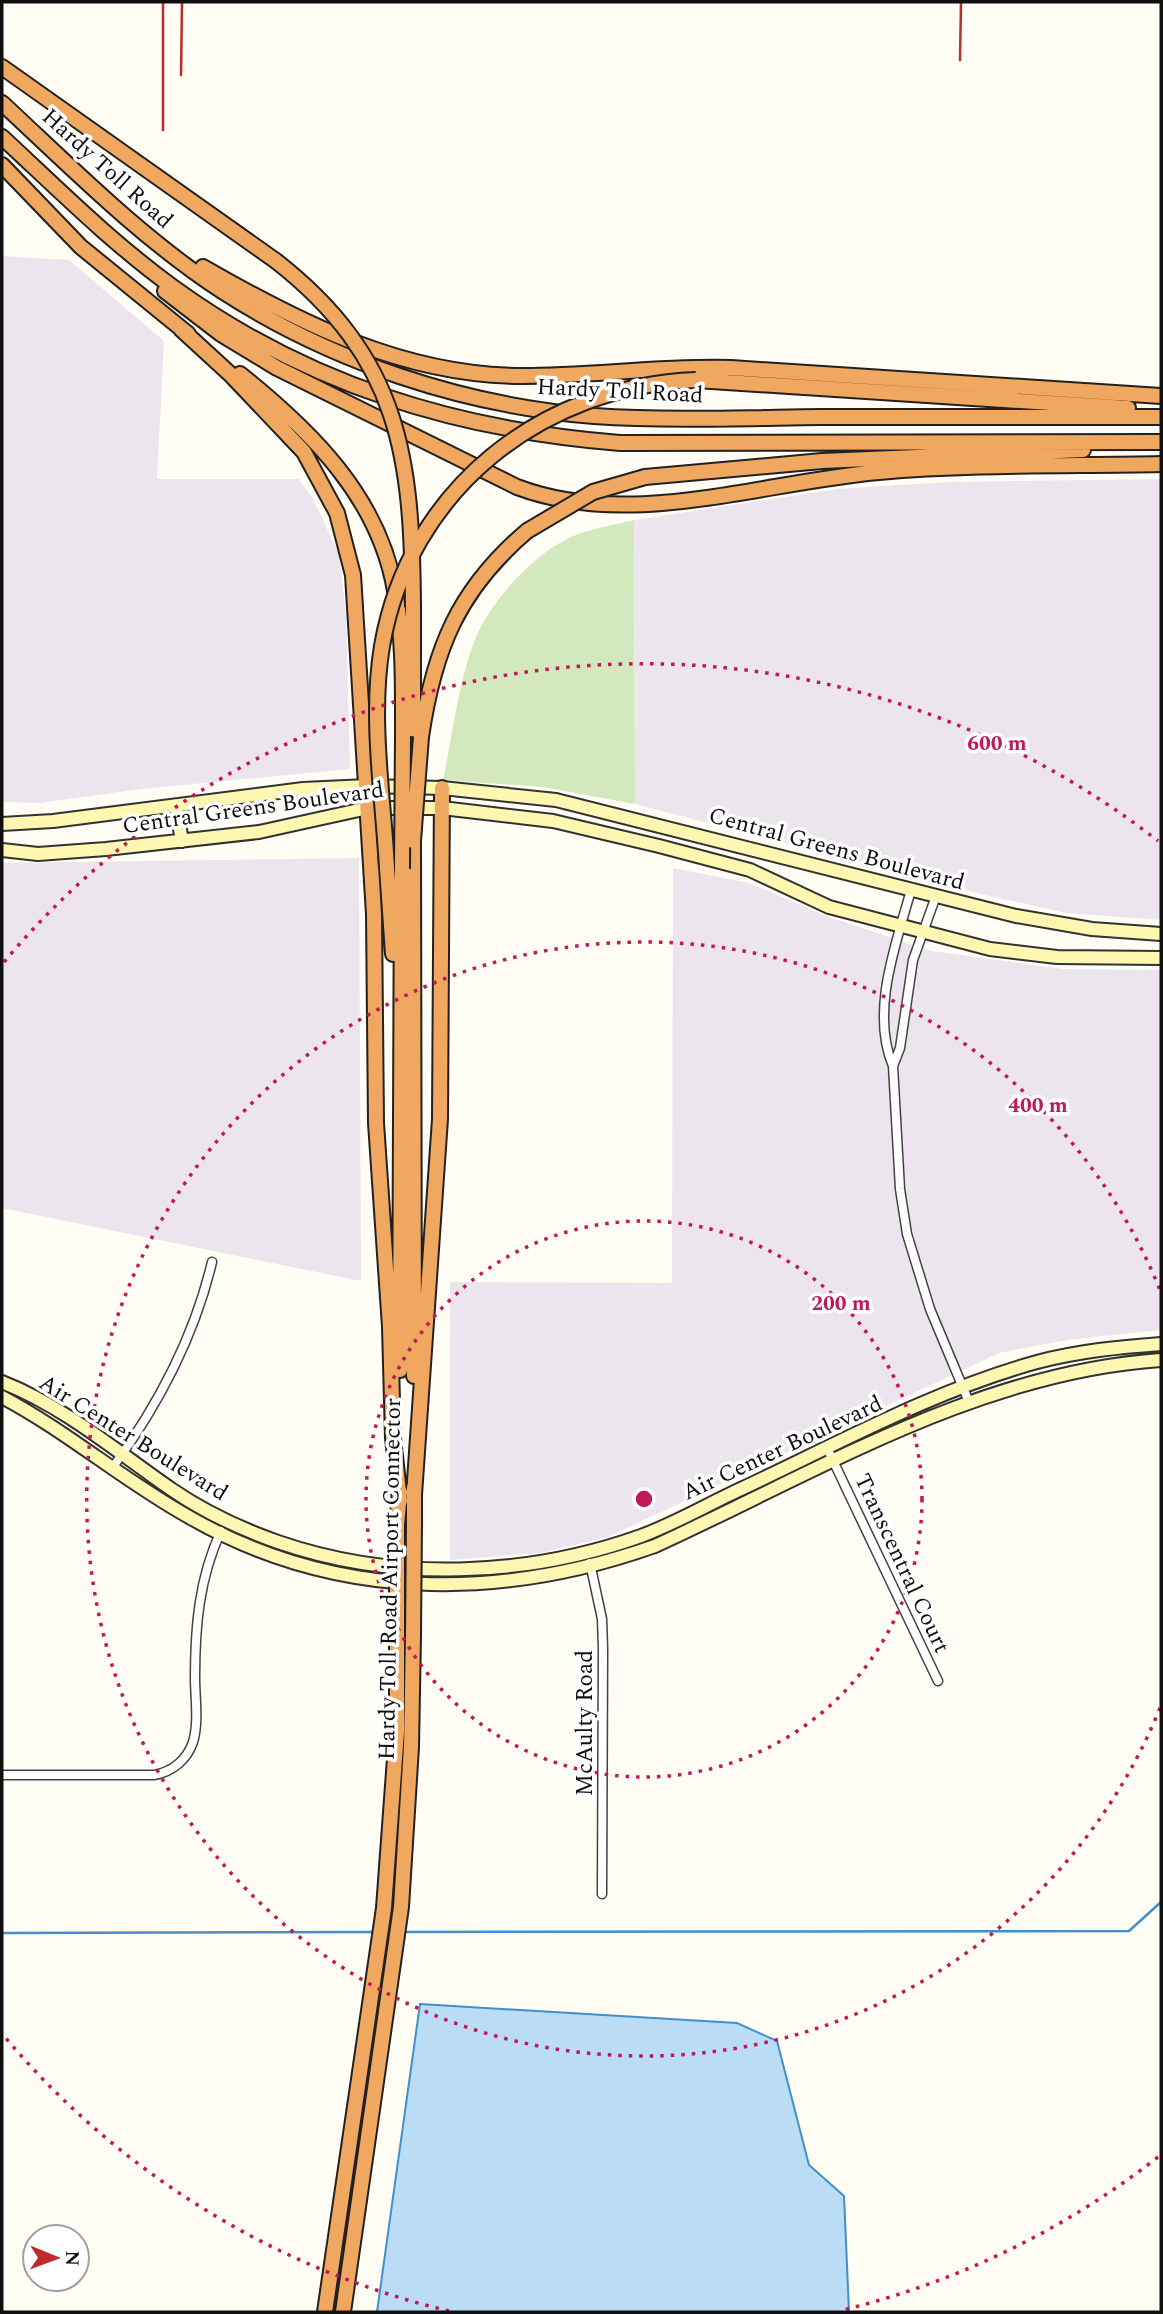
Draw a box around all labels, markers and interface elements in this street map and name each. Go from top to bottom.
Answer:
street label: Hardy Toll Road [33,100,181,238]
street label: Hardy Toll Road [536,370,704,413]
text: 600 m [967,728,1027,760]
street label: Central Greens Boulevard [120,773,386,844]
street label: Central Greens Boulevard [705,798,969,900]
text: 400 m [1008,1090,1068,1122]
text: 200 m [811,1288,871,1320]
street label: Air Center Boulevard [32,1366,235,1511]
street label: Air Center Boulevard [677,1386,889,1510]
street label: Hardy Toll Road Airport Connector [370,1398,411,1760]
street label: Transcentral Court [845,1468,959,1659]
centre of rings [632,1487,656,1511]
street label: McAulty Road [568,1650,603,1796]
north arrow [21,2223,91,2293]
text: N [57,2250,86,2266]

